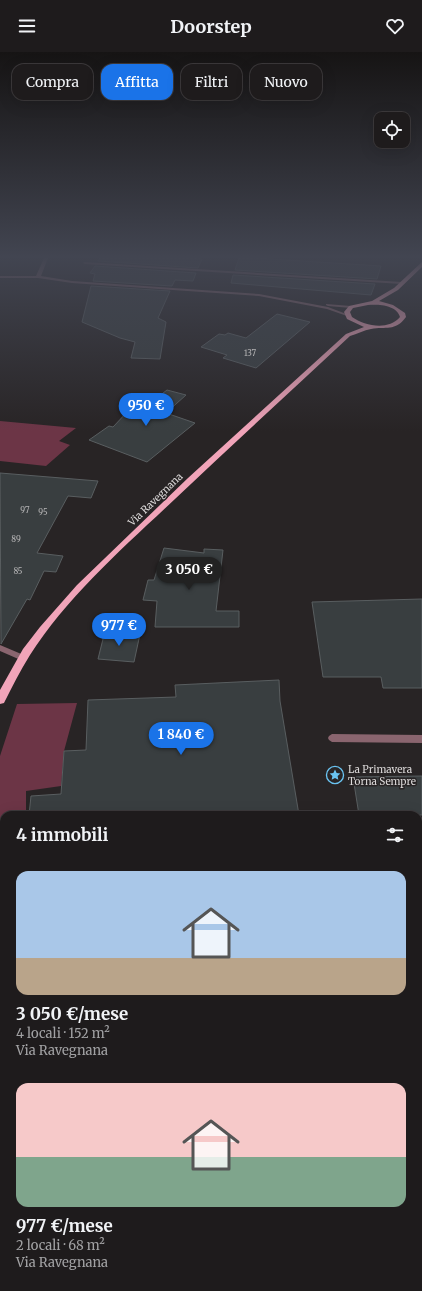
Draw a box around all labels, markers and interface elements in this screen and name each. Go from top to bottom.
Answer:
icon: menu [16,15,38,37]
text: Doorstep [170,15,252,38]
icon: heart [384,15,406,37]
chip: Compra [12,64,93,100]
chip: Affitta [101,64,173,100]
chip: Filtri [181,64,242,100]
chip: Nuovo [250,64,322,100]
map controls [374,112,410,148]
button: locate [374,112,410,148]
house number: 137 [244,348,257,358]
pin: 950 € [118,393,174,427]
text: 950 € [128,397,164,414]
street label: Via Ravegnana [125,470,186,529]
house number: 97 [20,505,30,515]
house number: 95 [38,507,48,517]
house number: 89 [11,534,21,544]
pin: 3 050 € [152,557,226,591]
text: 3 050 € [165,561,213,578]
house number: 85 [13,566,23,576]
pin: 977 € [91,613,147,647]
text: 977 € [101,617,137,634]
pin: 1 840 € [144,722,218,756]
text: 1 840 € [158,726,204,743]
place label: La Primavera Torna Sempre [348,763,416,788]
place icon: La Primavera Torna Sempre [325,765,345,785]
text: 4 immobili [16,824,108,846]
icon: filters [384,824,406,846]
icon: home [175,897,247,969]
text: 3 050 €/mese [16,1003,128,1025]
text: 4 locali · 152 m² [16,1025,110,1042]
text: Via Ravegnana [16,1042,108,1059]
icon: home [175,1109,247,1181]
text: 977 €/mese [16,1215,113,1237]
text: 2 locali · 68 m² [16,1237,105,1254]
text: Via Ravegnana [16,1254,108,1271]

